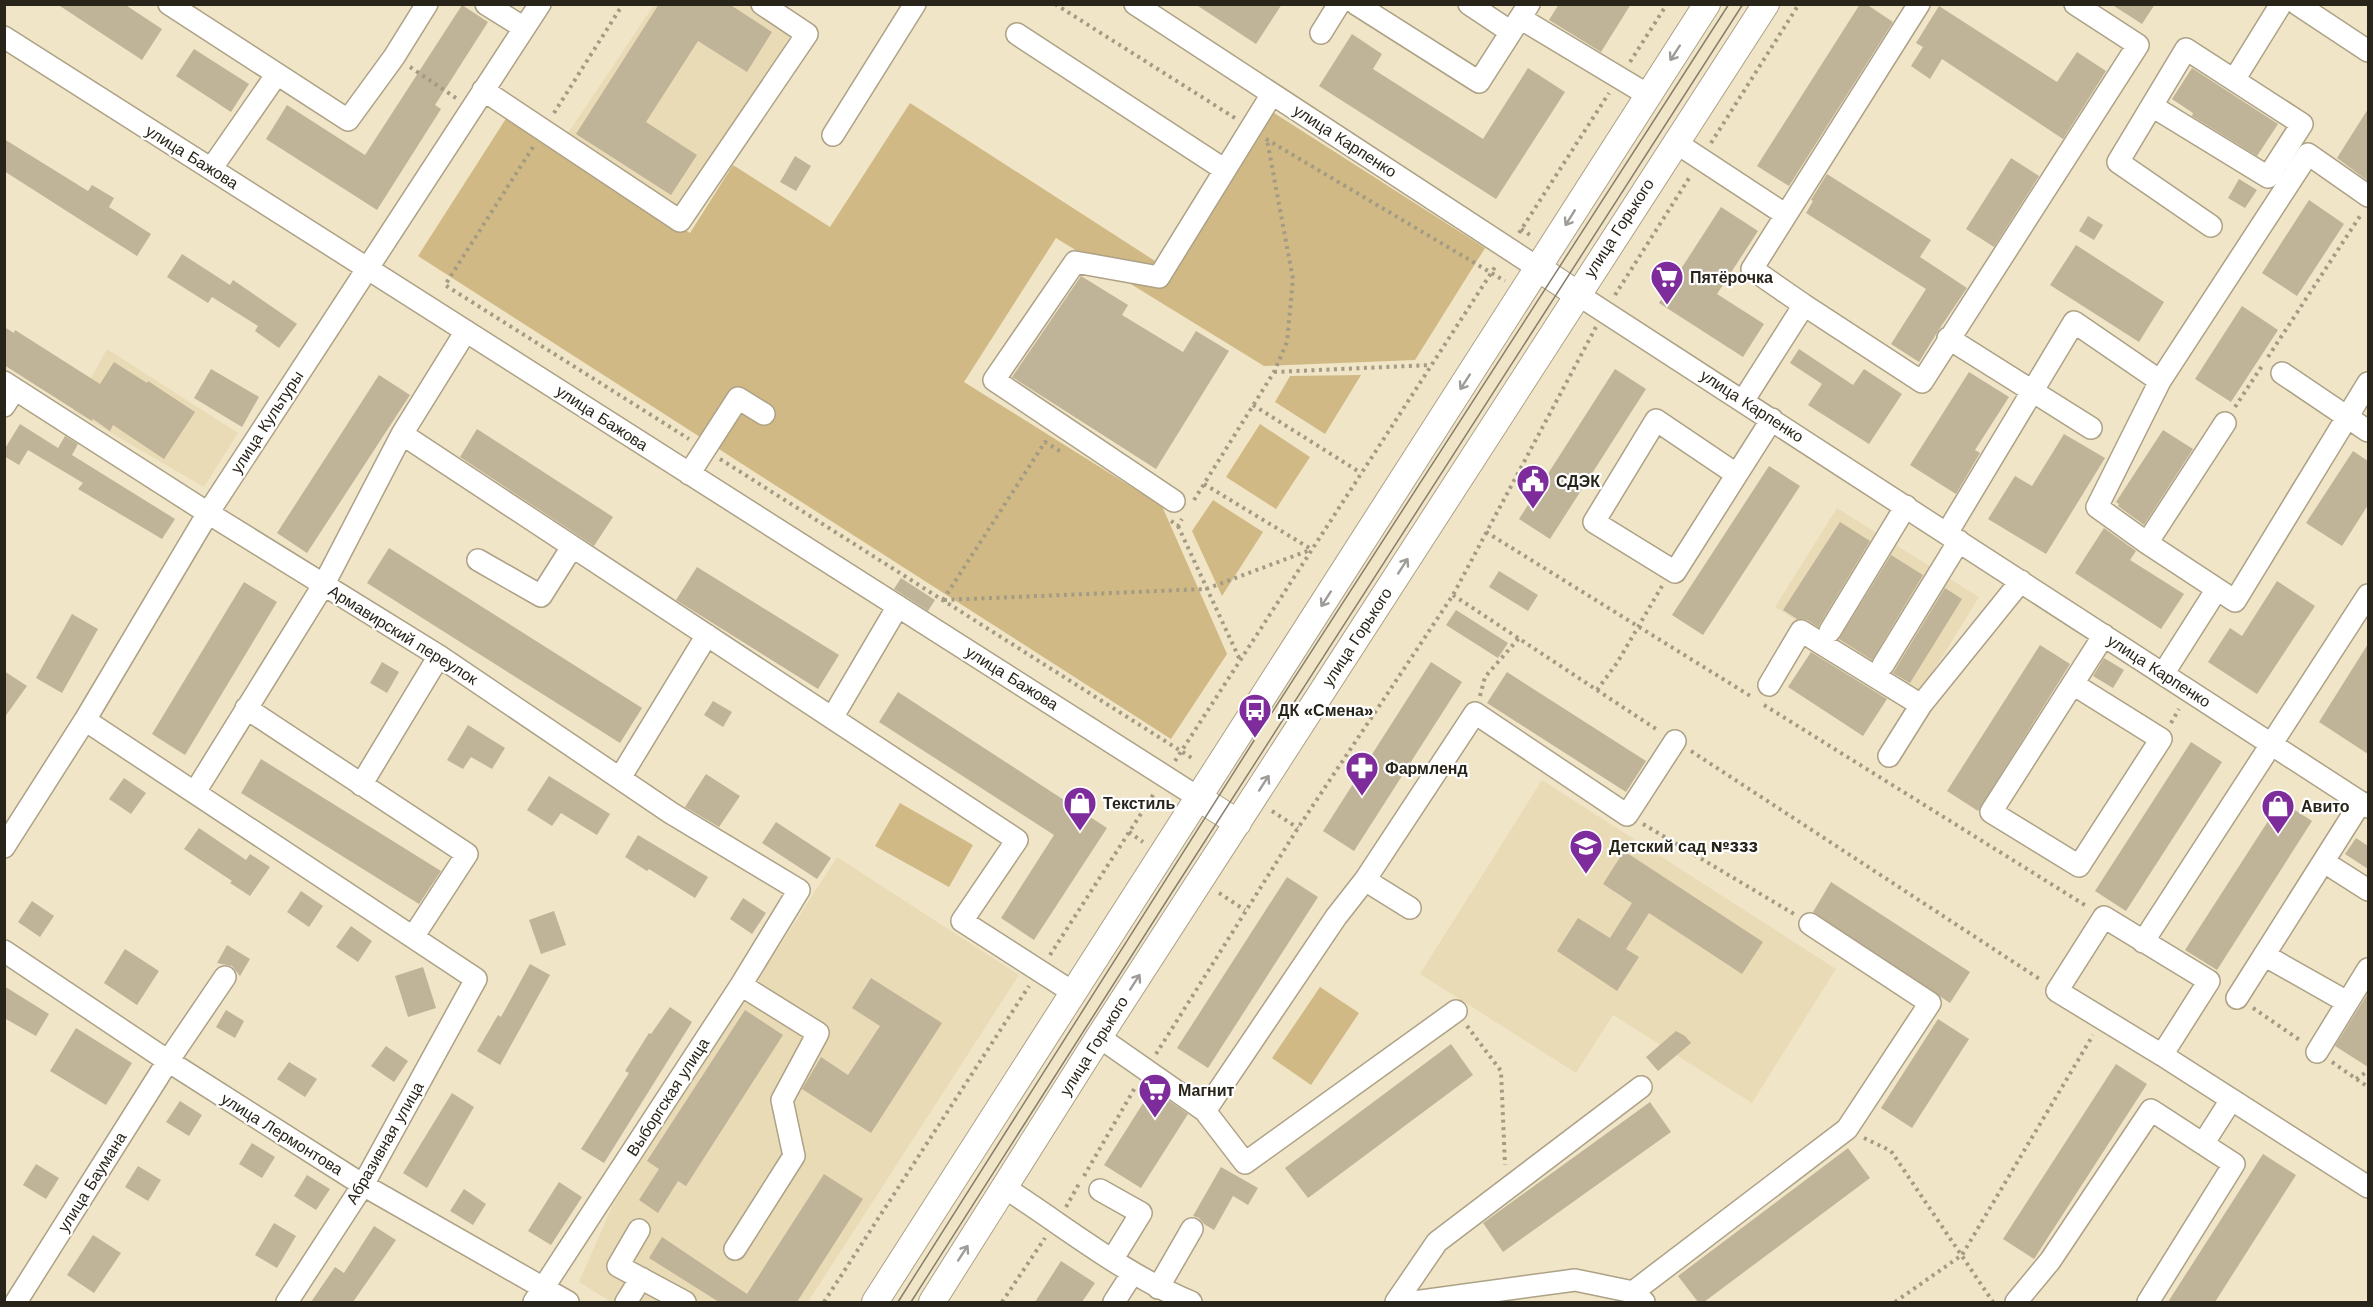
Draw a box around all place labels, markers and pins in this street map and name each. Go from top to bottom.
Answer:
supermarket icon: Пятёрочка [1649,259,1685,306]
place label: Пятёрочка [1690,268,1773,287]
public building icon: СДЭК [1515,463,1551,510]
place label: СДЭК [1556,472,1600,491]
bus stop icon: ДК «Смена» [1237,692,1273,739]
place label: ДК «Смена» [1278,701,1373,720]
pharmacy icon: Фармленд [1344,750,1380,797]
place label: Фармленд [1385,759,1468,778]
shop icon: Текстиль [1062,785,1098,832]
shop icon: Авито [2260,788,2296,835]
place label: Текстиль [1103,794,1175,813]
place label: Авито [2301,797,2350,816]
school or university icon: Детский сад №333 [1568,828,1604,875]
place label: Детский сад №333 [1609,837,1758,856]
supermarket icon: Магнит [1137,1072,1173,1119]
place label: Магнит [1178,1081,1235,1100]

